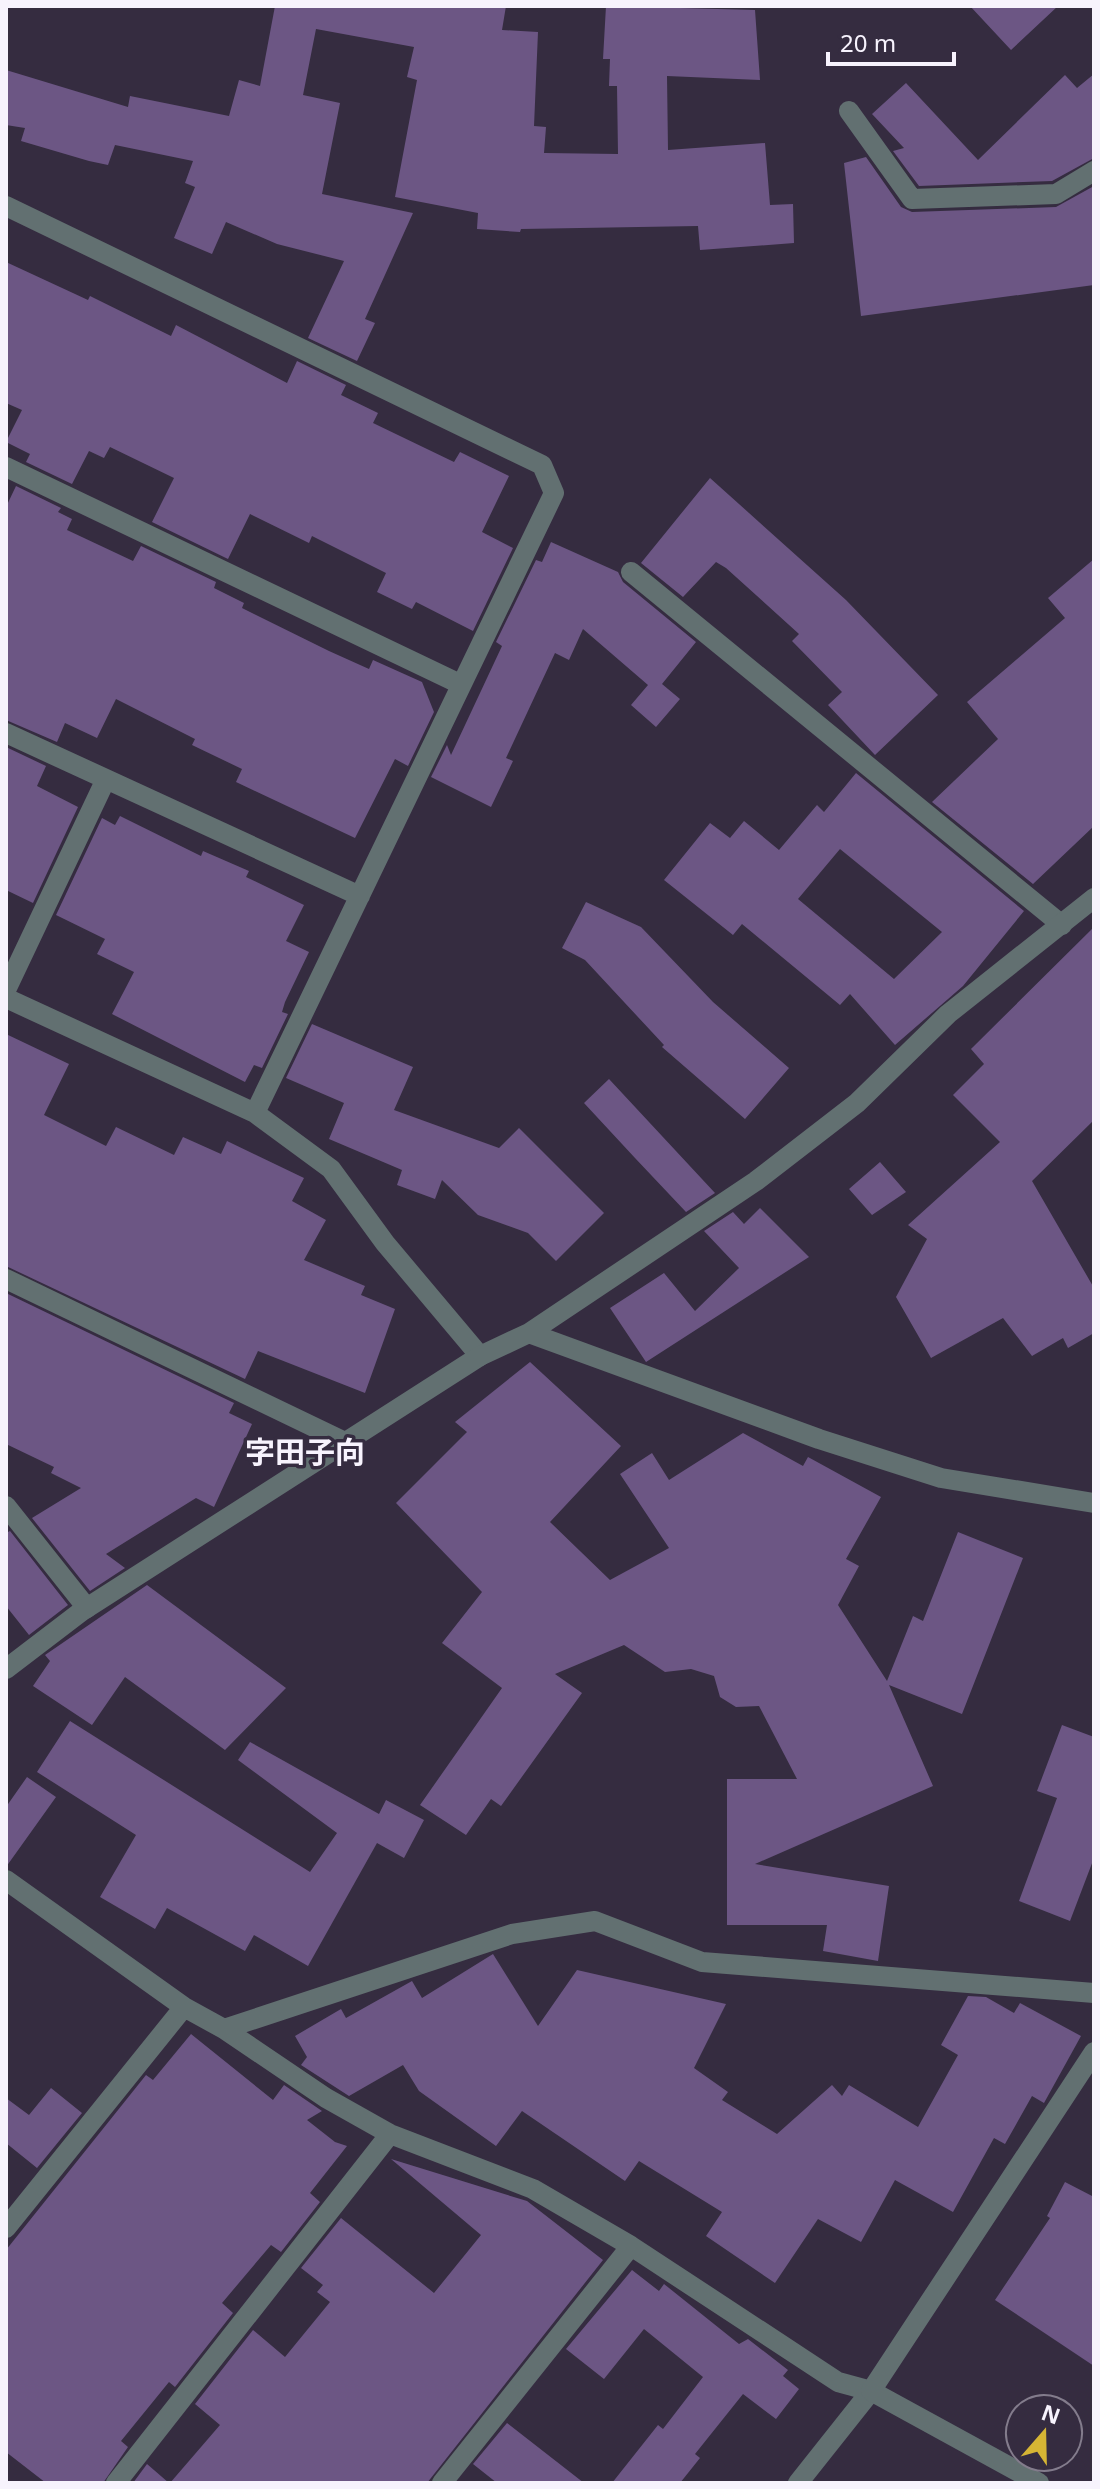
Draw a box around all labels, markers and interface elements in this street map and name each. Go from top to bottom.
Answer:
scale bar [828,16,954,66]
text: 20 m [840,26,896,59]
district label: 字田子向 [245,1431,365,1472]
north arrow [1004,2393,1084,2473]
text: N [1038,2396,1065,2430]

